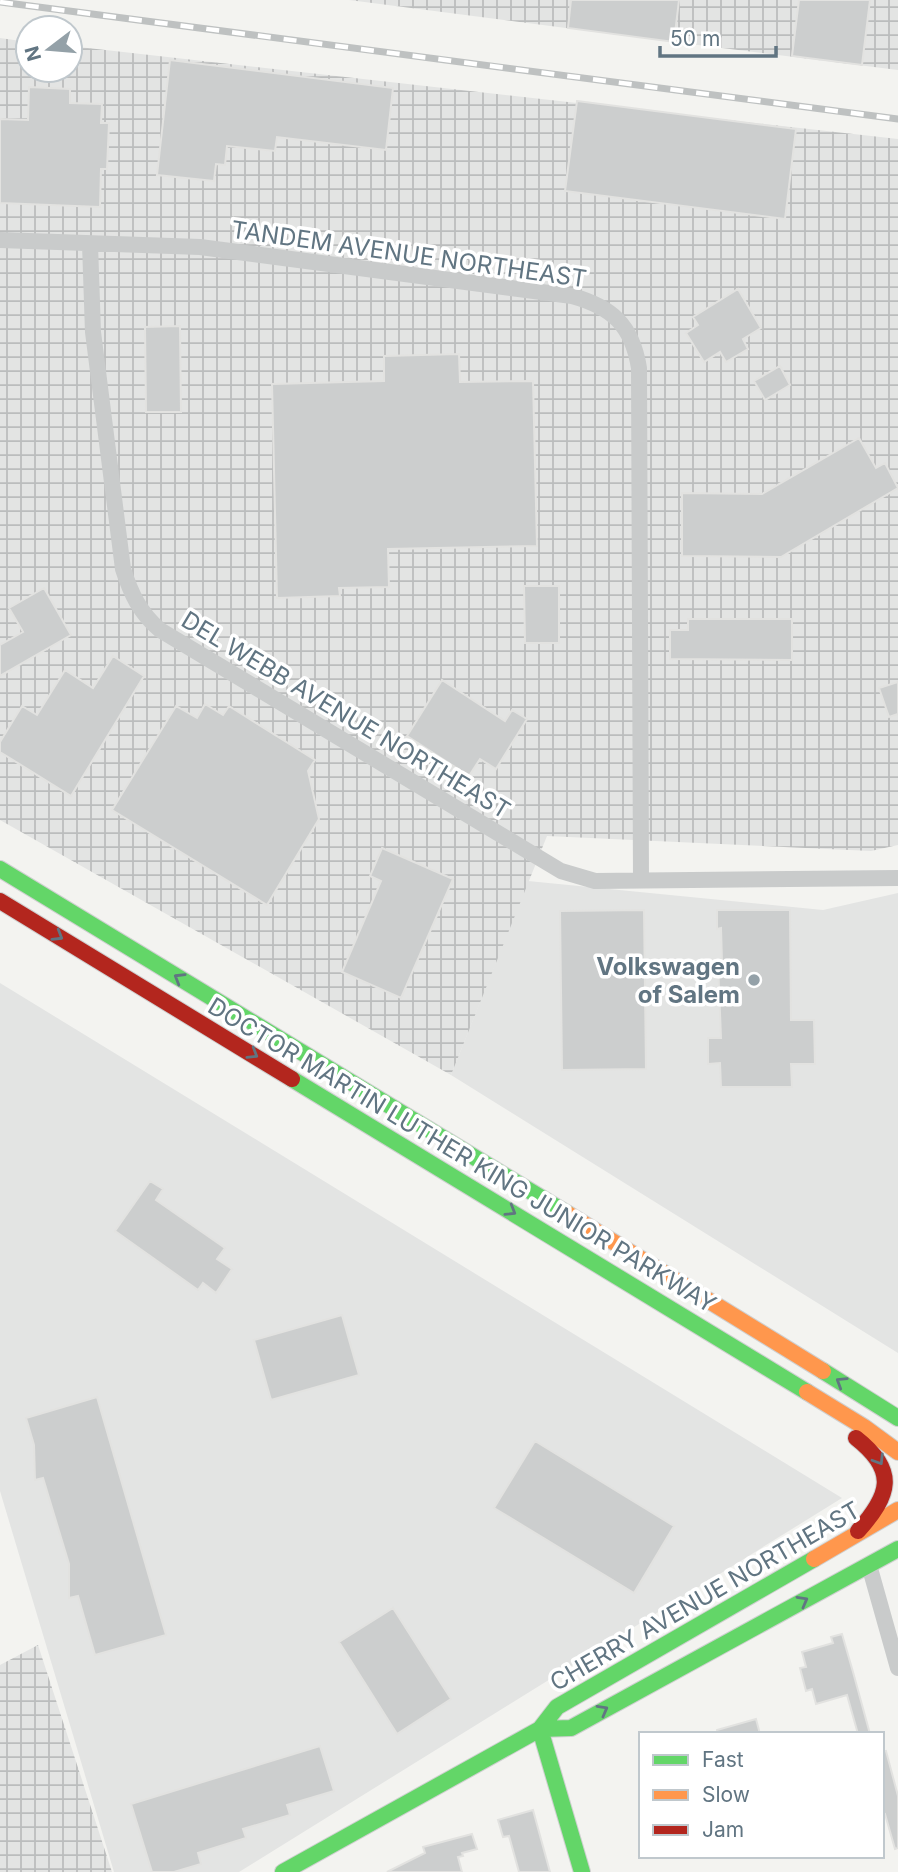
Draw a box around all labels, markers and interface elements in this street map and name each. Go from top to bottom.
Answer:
north arrow [14,14,84,84]
scale bar [660,14,776,58]
text: 50 m [670,26,720,51]
text: N [20,43,46,64]
street label: TANDEM AVENUE NORTHEAST [230,215,588,293]
street label: DEL WEBB AVENUE NORTHEAST [176,605,516,825]
one-way arrow [51,928,64,941]
place label: Volkswagen of Salem [596,952,740,1009]
marker: Volkswagen of Salem [746,972,762,988]
one-way arrow [173,973,186,986]
street label: DOCTOR MARTIN LUTHER KING JUNIOR PARKWAY [203,991,721,1319]
one-way arrow [245,1046,258,1059]
one-way arrow [504,1203,517,1216]
one-way arrow [835,1377,848,1390]
one-way arrow [871,1453,884,1466]
street label: CHERRY AVENUE NORTHEAST [545,1495,865,1697]
one-way arrow [796,1596,808,1609]
one-way arrow [596,1705,609,1718]
legend [639,1732,884,1858]
text: Fast [702,1747,744,1772]
text: Slow [702,1782,750,1807]
text: Jam [702,1817,744,1842]

